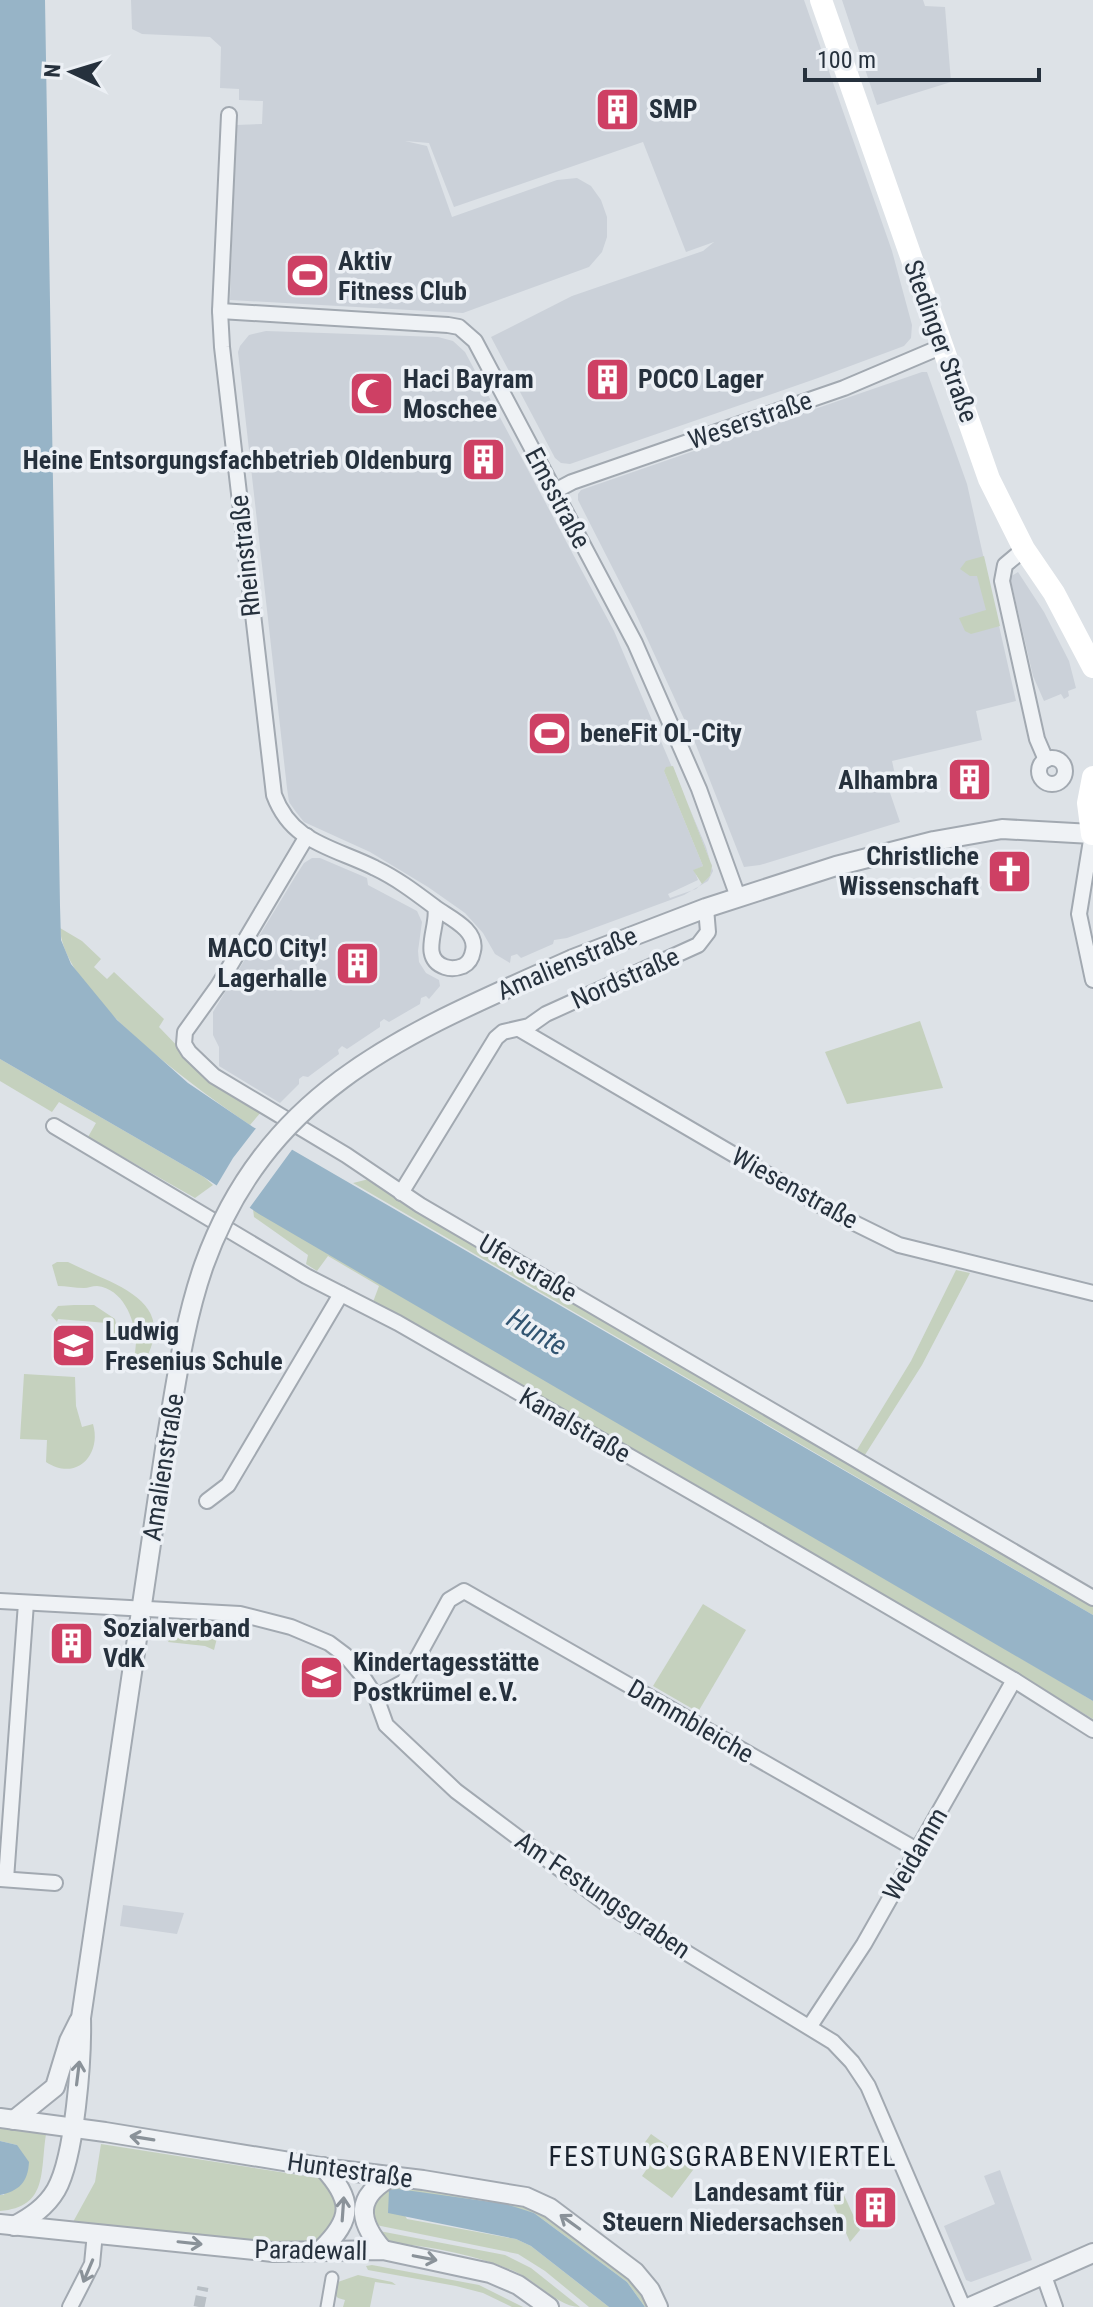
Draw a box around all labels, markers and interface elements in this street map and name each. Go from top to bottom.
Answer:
north arrow [32,32,112,112]
scale bar [805,32,1039,82]
text: 100 m [817,46,876,74]
text: N [40,63,65,78]
building icon: SMP [594,85,642,133]
place label: SMP [649,94,698,124]
place label: Aktiv Fitness Club [338,246,467,306]
sports icon: Aktiv Fitness Club [283,252,331,300]
street label: Stedinger Straße [898,256,984,426]
building icon: POCO Lager [583,355,631,403]
place label: Haci Bayram Moschee [403,364,534,424]
place label: POCO Lager [638,364,764,394]
mosque icon: Haci Bayram Moschee [348,370,396,418]
street label: Weserstraße [684,385,816,455]
building icon: Heine Entsorgungsfachbetrieb Oldenburg [459,436,507,484]
street label: Emsstraße [519,443,597,553]
place label: Heine Entsorgungsfachbetrieb Oldenburg [23,445,452,475]
street label: Rheinstraße [224,494,266,618]
sports icon: beneFit OL-City [525,709,573,757]
place label: beneFit OL-City [580,718,742,748]
building icon: Alhambra [945,756,993,804]
place label: Alhambra [838,765,938,795]
place label: Christliche Wissenschaft [839,841,979,901]
church icon: Christliche Wissenschaft [986,847,1034,895]
street label: Amalienstraße [493,920,641,1006]
place label: MACO City! Lagerhalle [208,933,327,993]
building icon: MACO City! Lagerhalle [334,939,382,987]
street label: Nordstraße [566,941,684,1015]
street label: Wiesenstraße [727,1141,863,1235]
street label: Uferstraße [474,1228,582,1308]
water label: Hunte [501,1301,573,1363]
place label: Ludwig Fresenius Schule [105,1316,283,1376]
school or university icon: Ludwig Fresenius Schule [50,1322,98,1370]
street label: Kanalstraße [514,1381,636,1469]
street label: Amalienstraße [137,1391,189,1543]
place label: Sozialverband VdK [103,1613,250,1673]
building icon: Sozialverband VdK [48,1619,96,1667]
place label: Kindertagesstätte Postkrümel e.V. [353,1647,539,1707]
school or university icon: Kindertagesstätte Postkrümel e.V. [298,1653,346,1701]
street label: Dammbleiche [623,1673,759,1769]
street label: Weidamm [876,1802,954,1906]
street label: Am Festungsgraben [510,1825,696,1965]
one-way arrow [71,2061,86,2086]
one-way arrow [130,2129,156,2144]
district label: FESTUNGSGRABENVIERTEL [549,2140,897,2173]
street label: Huntestraße [285,2146,415,2194]
place label: Landesamt für Steuern Niedersachsen [602,2177,844,2237]
building icon: Landesamt für Steuern Niedersachsen [851,2183,899,2231]
one-way arrow [336,2196,351,2222]
one-way arrow [559,2214,581,2230]
street label: Paradewall [254,2234,368,2266]
one-way arrow [176,2236,203,2251]
one-way arrow [412,2251,438,2266]
one-way arrow [79,2259,94,2283]

